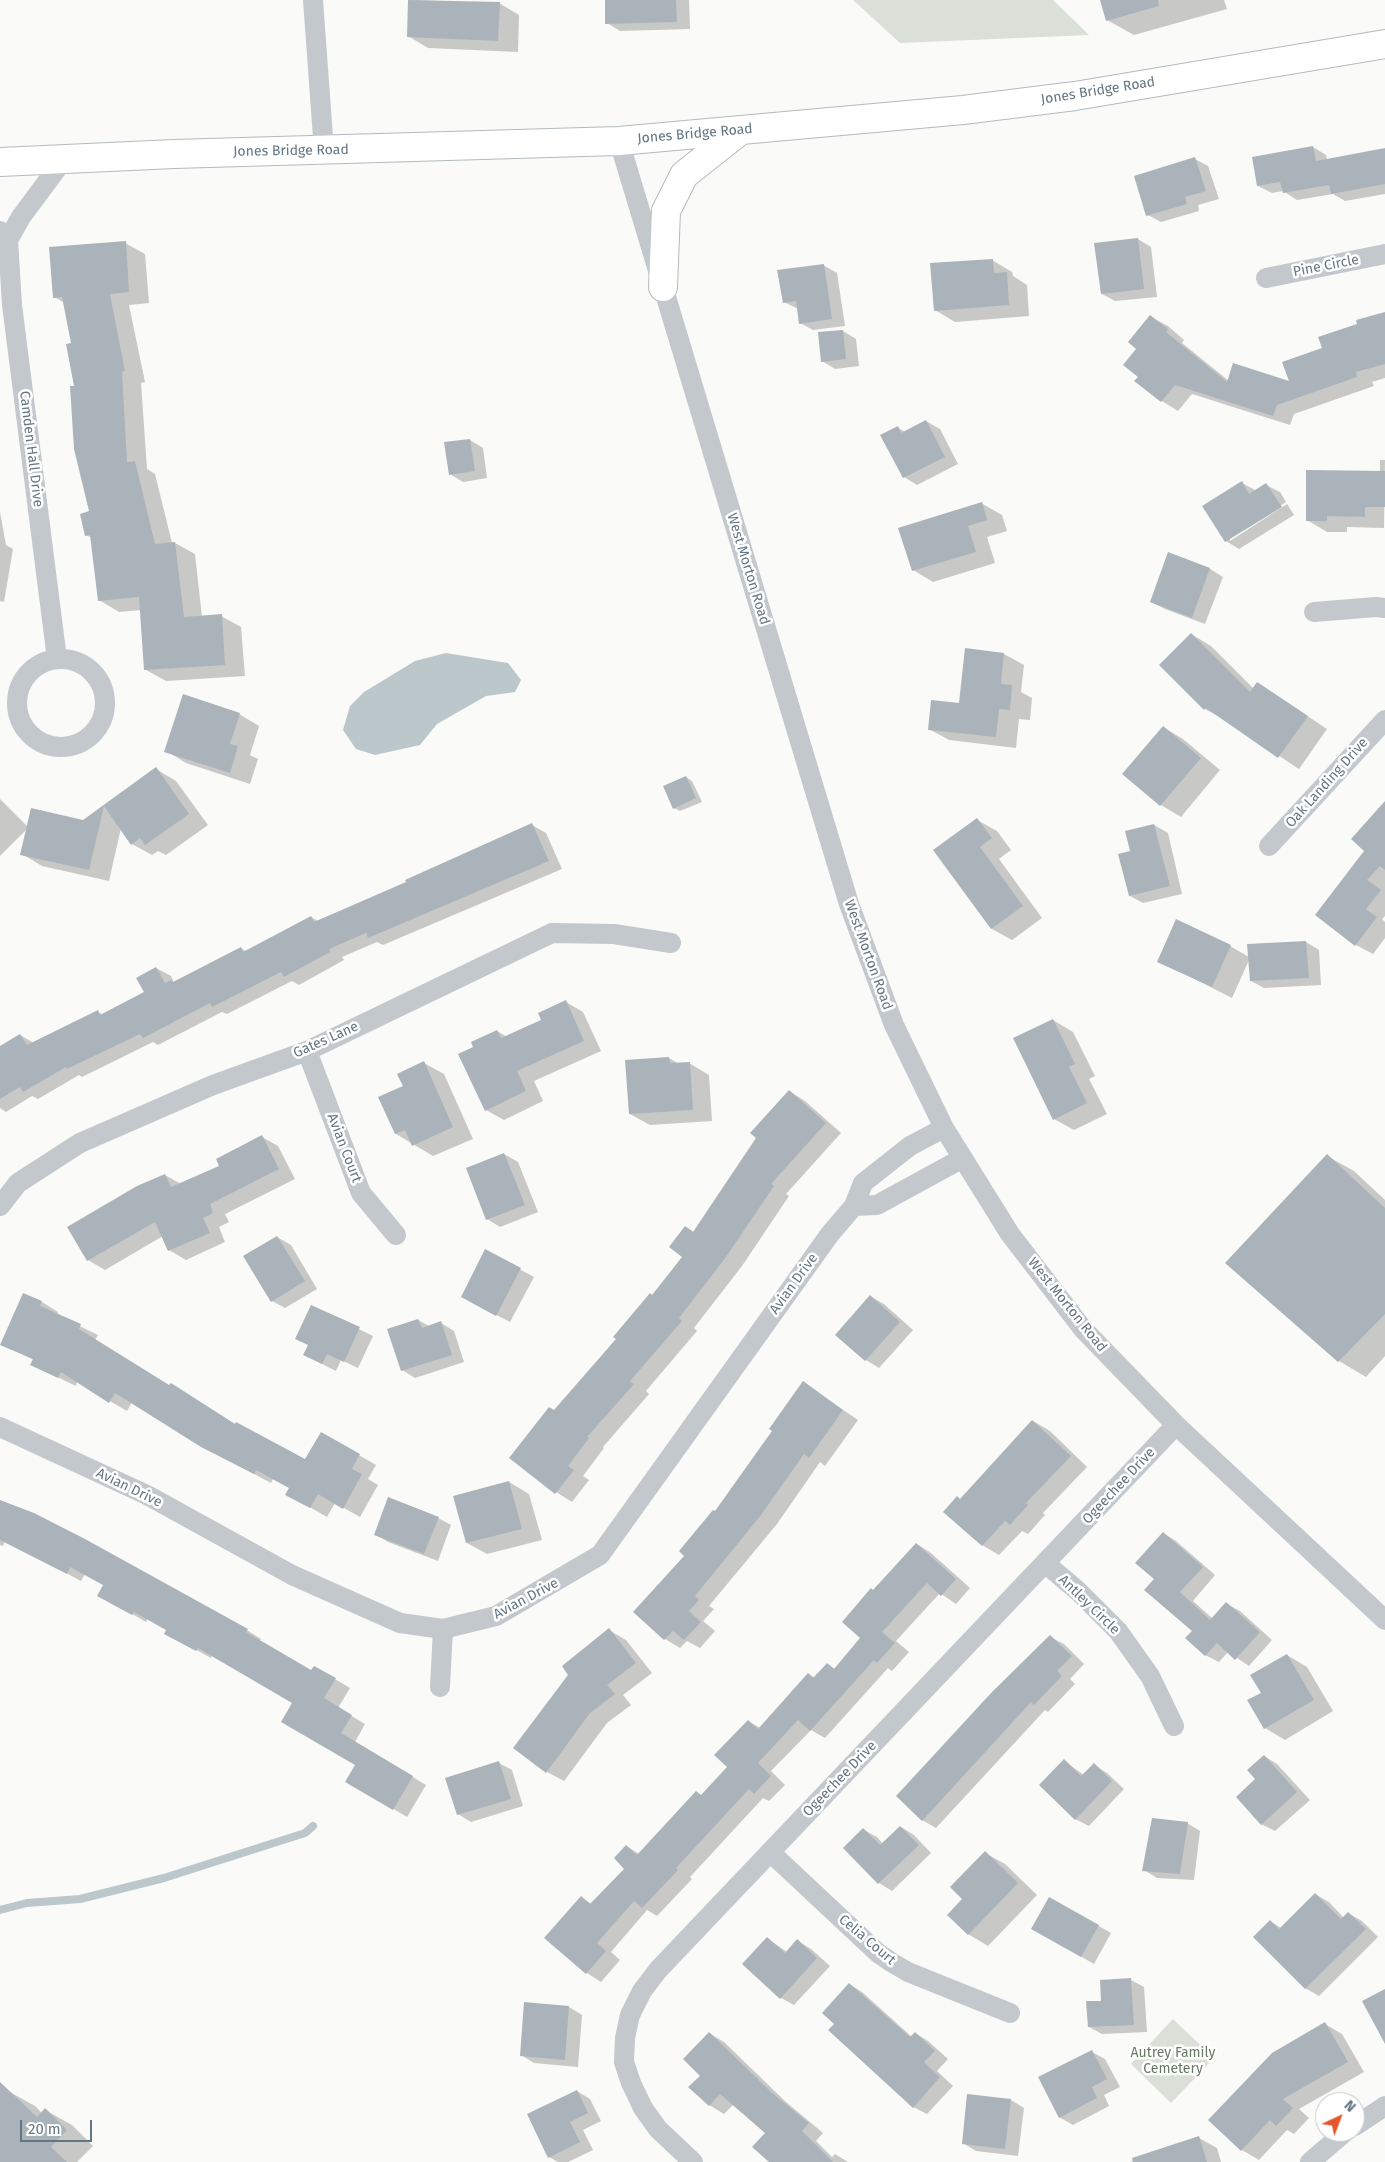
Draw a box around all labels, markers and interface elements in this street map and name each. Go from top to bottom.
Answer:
street label: Jones Bridge Road [1040,74,1156,108]
street label: Jones Bridge Road [637,121,753,147]
street label: Jones Bridge Road [233,142,349,160]
street label: Pine Circle [1292,251,1360,281]
street label: Camden Hall Drive [16,390,46,508]
street label: West Morton Road [723,511,773,627]
street label: Oak Landing Drive [1282,735,1372,831]
street label: West Morton Road [840,898,896,1012]
street label: Gates Lane [291,1018,361,1062]
street label: Avian Court [323,1111,365,1185]
street label: Avian Drive [766,1250,822,1318]
street label: West Morton Road [1024,1255,1110,1355]
street label: Ogeechee Drive [1079,1444,1159,1528]
street label: Avian Drive [93,1465,165,1511]
street label: Antley Circle [1055,1572,1123,1638]
street label: Avian Drive [491,1575,561,1623]
street label: Ogeechee Drive [800,1738,880,1820]
street label: Celia Court [835,1911,899,1969]
park label: Autrey Family Cemetery [1131,2045,1215,2078]
north arrow [1315,2092,1365,2142]
text: N [1341,2097,1359,2116]
scale bar [22,2110,95,2142]
text: 20 m [28,2120,61,2138]

